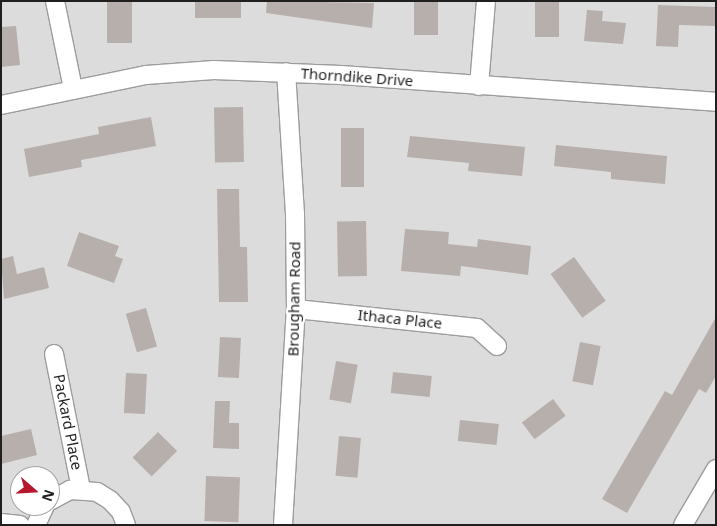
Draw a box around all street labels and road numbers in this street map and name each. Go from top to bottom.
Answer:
street label: Thorndike Drive [300,64,414,90]
street label: Brougham Road [284,241,304,357]
street label: Ithaca Place [357,306,443,332]
street label: Packard Place [50,373,86,471]

